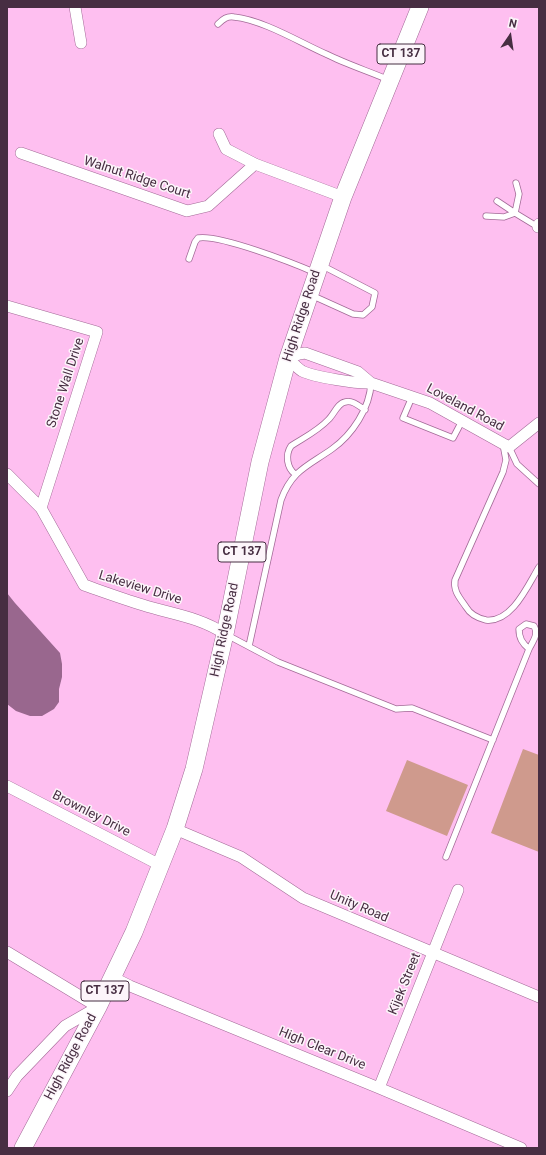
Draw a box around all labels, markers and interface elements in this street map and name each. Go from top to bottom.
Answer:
north arrow [490,16,530,56]
text: N [508,17,518,31]
road number: CT 137 [377,44,425,64]
street label: Walnut Ridge Court [82,153,192,203]
street label: High Ridge Road [280,268,324,364]
street label: Stone Wall Drive [44,336,88,430]
street label: Loveland Road [424,381,506,435]
road number: CT 137 [218,542,266,562]
street label: Lakeview Drive [97,568,183,608]
street label: High Ridge Road [207,581,243,679]
street label: Brownley Drive [49,788,133,840]
street label: Unity Road [327,888,391,926]
street label: Kijek Street [386,951,424,1017]
road number: CT 137 [81,981,129,1001]
street label: High Ridge Road [42,1011,100,1103]
street label: High Clear Drive [276,1024,368,1074]

